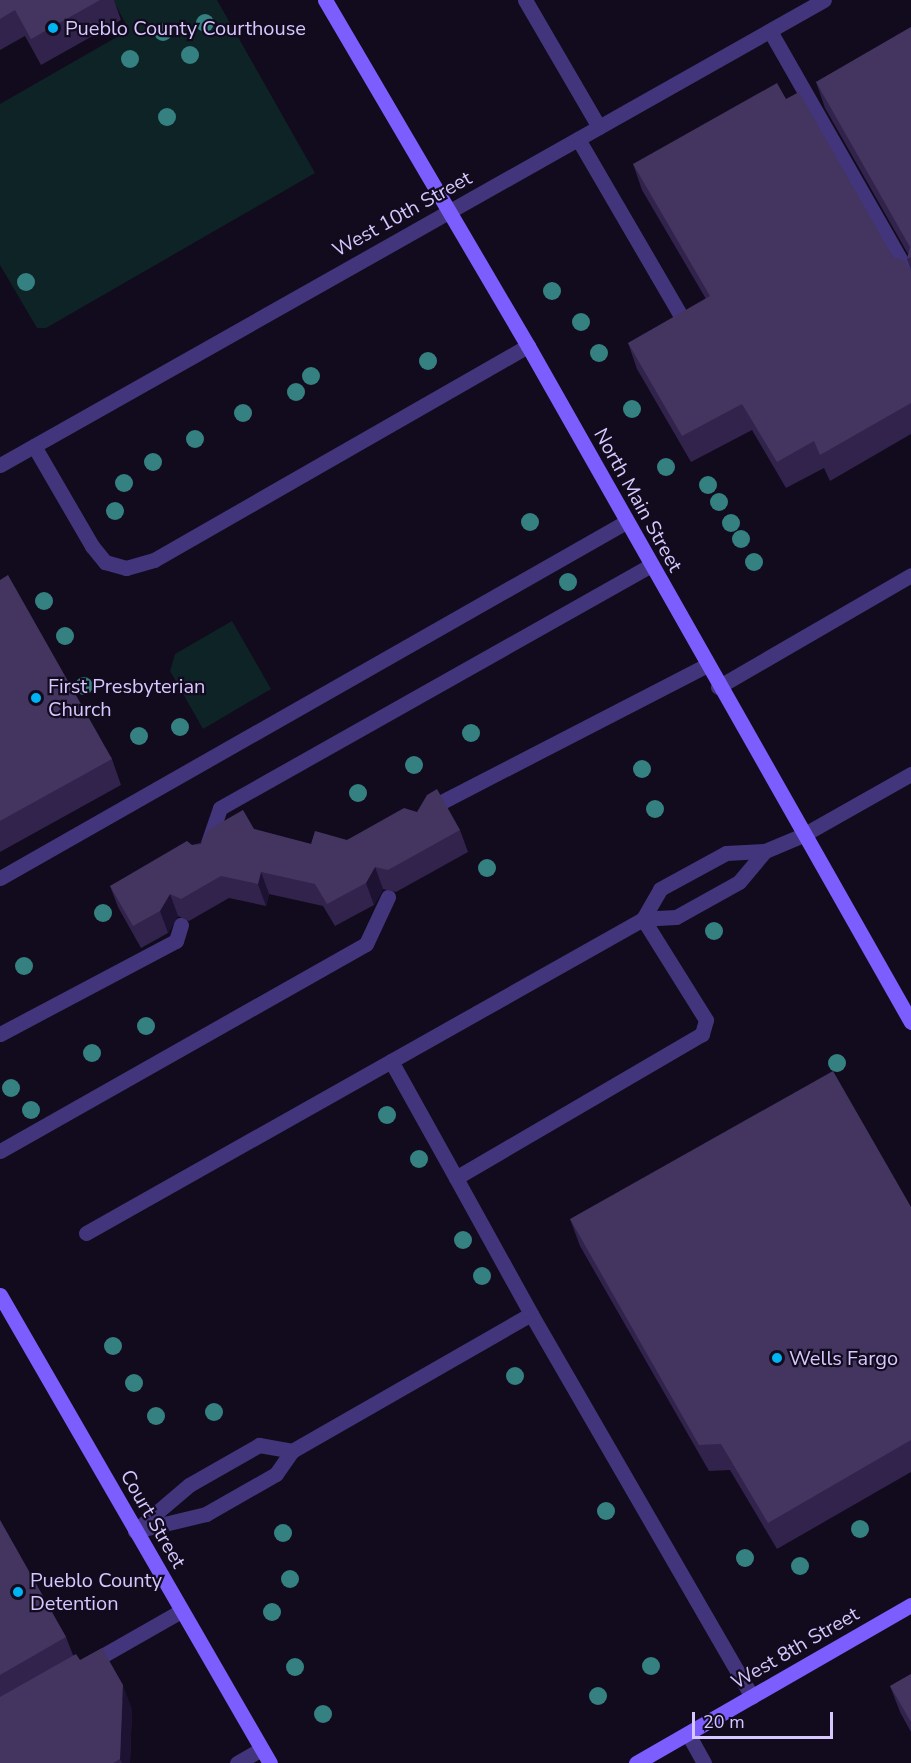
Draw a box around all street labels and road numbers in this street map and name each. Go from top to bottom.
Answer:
street label: West 10th Street [328,166,476,262]
street label: North Main Street [589,424,687,576]
street label: Court Street [115,1466,191,1572]
street label: West 8th Street [727,1602,863,1694]

